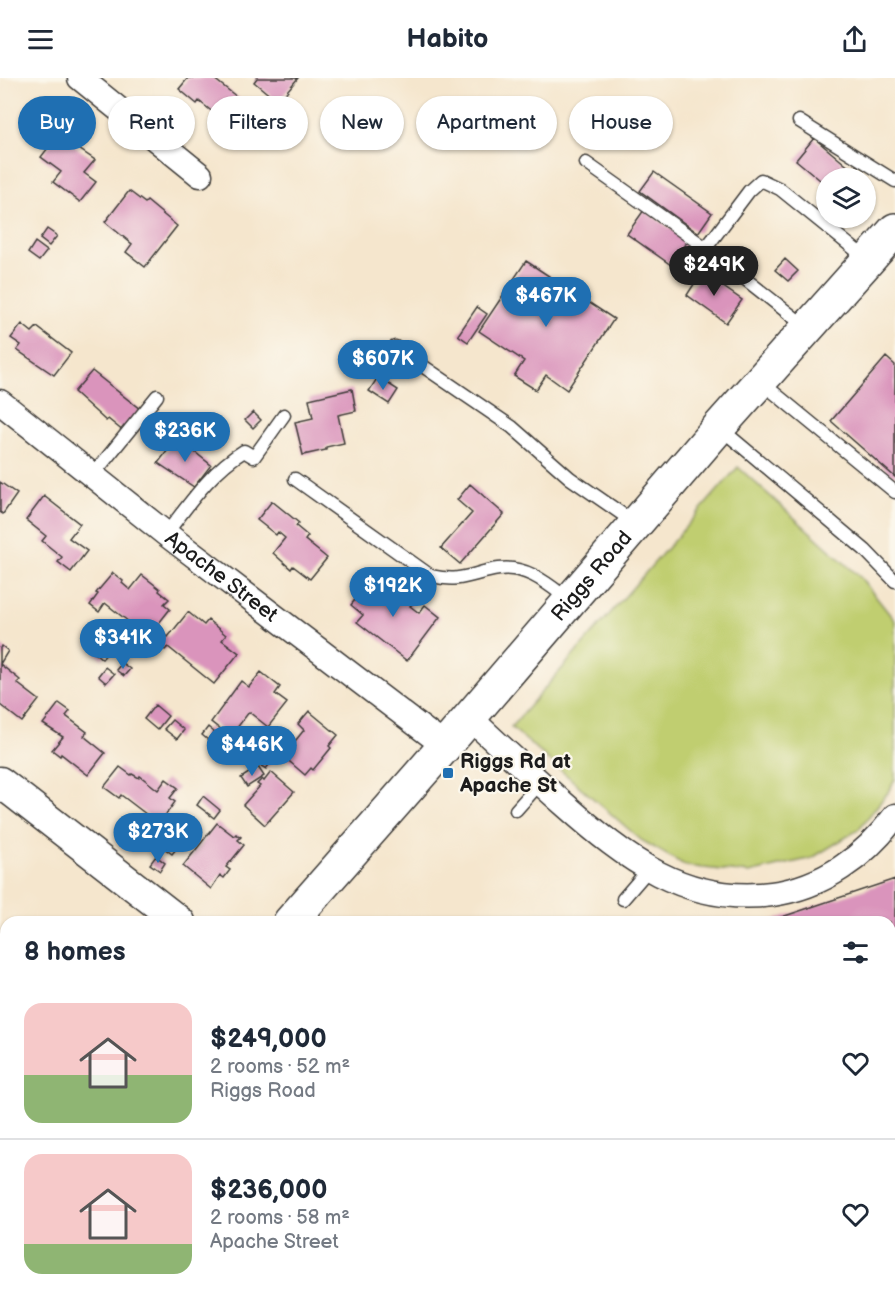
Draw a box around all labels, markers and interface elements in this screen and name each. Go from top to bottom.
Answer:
icon: menu [24,23,57,56]
text: Habito [407,23,488,55]
icon: share [838,23,871,56]
chip: Buy [18,96,96,150]
chip: Rent [108,96,195,150]
chip: Filters [207,96,308,150]
chip: New [320,96,404,150]
chip: Apartment [416,96,557,150]
chip: House [569,96,673,150]
map controls [816,168,876,228]
button: layers [816,168,876,228]
pin: $249K [672,246,756,297]
text: $249K [683,253,745,277]
pin: $467K [504,277,588,328]
text: $467K [515,284,577,308]
pin: $607K [341,340,425,391]
text: $607K [352,347,414,371]
pin: $236K [143,412,227,463]
text: $236K [154,419,216,443]
street label: Apache Street [160,526,283,628]
street label: Riggs Road [546,526,637,626]
pin: $192K [351,567,435,618]
text: $192K [364,574,422,598]
pin: $341K [81,619,165,670]
text: $341K [94,626,152,650]
pin: $446K [210,726,294,777]
text: $446K [221,733,283,757]
place label: Riggs Rd at Apache St [459,749,571,798]
marker: Riggs Rd at Apache St [441,766,455,780]
pin: $273K [116,813,200,864]
text: $273K [128,820,188,844]
icon: filters [839,936,872,969]
text: 8 homes [24,937,126,968]
text: $249,000 [210,1024,327,1055]
icon: home [72,1027,144,1099]
icon: heart [839,1047,872,1080]
text: 2 rooms · 52 m² [210,1055,350,1079]
text: Riggs Road [210,1079,316,1103]
text: $236,000 [210,1175,327,1206]
icon: home [72,1178,144,1250]
icon: heart [839,1198,872,1231]
text: 2 rooms · 58 m² [210,1206,350,1230]
text: Apache Street [210,1230,339,1254]

